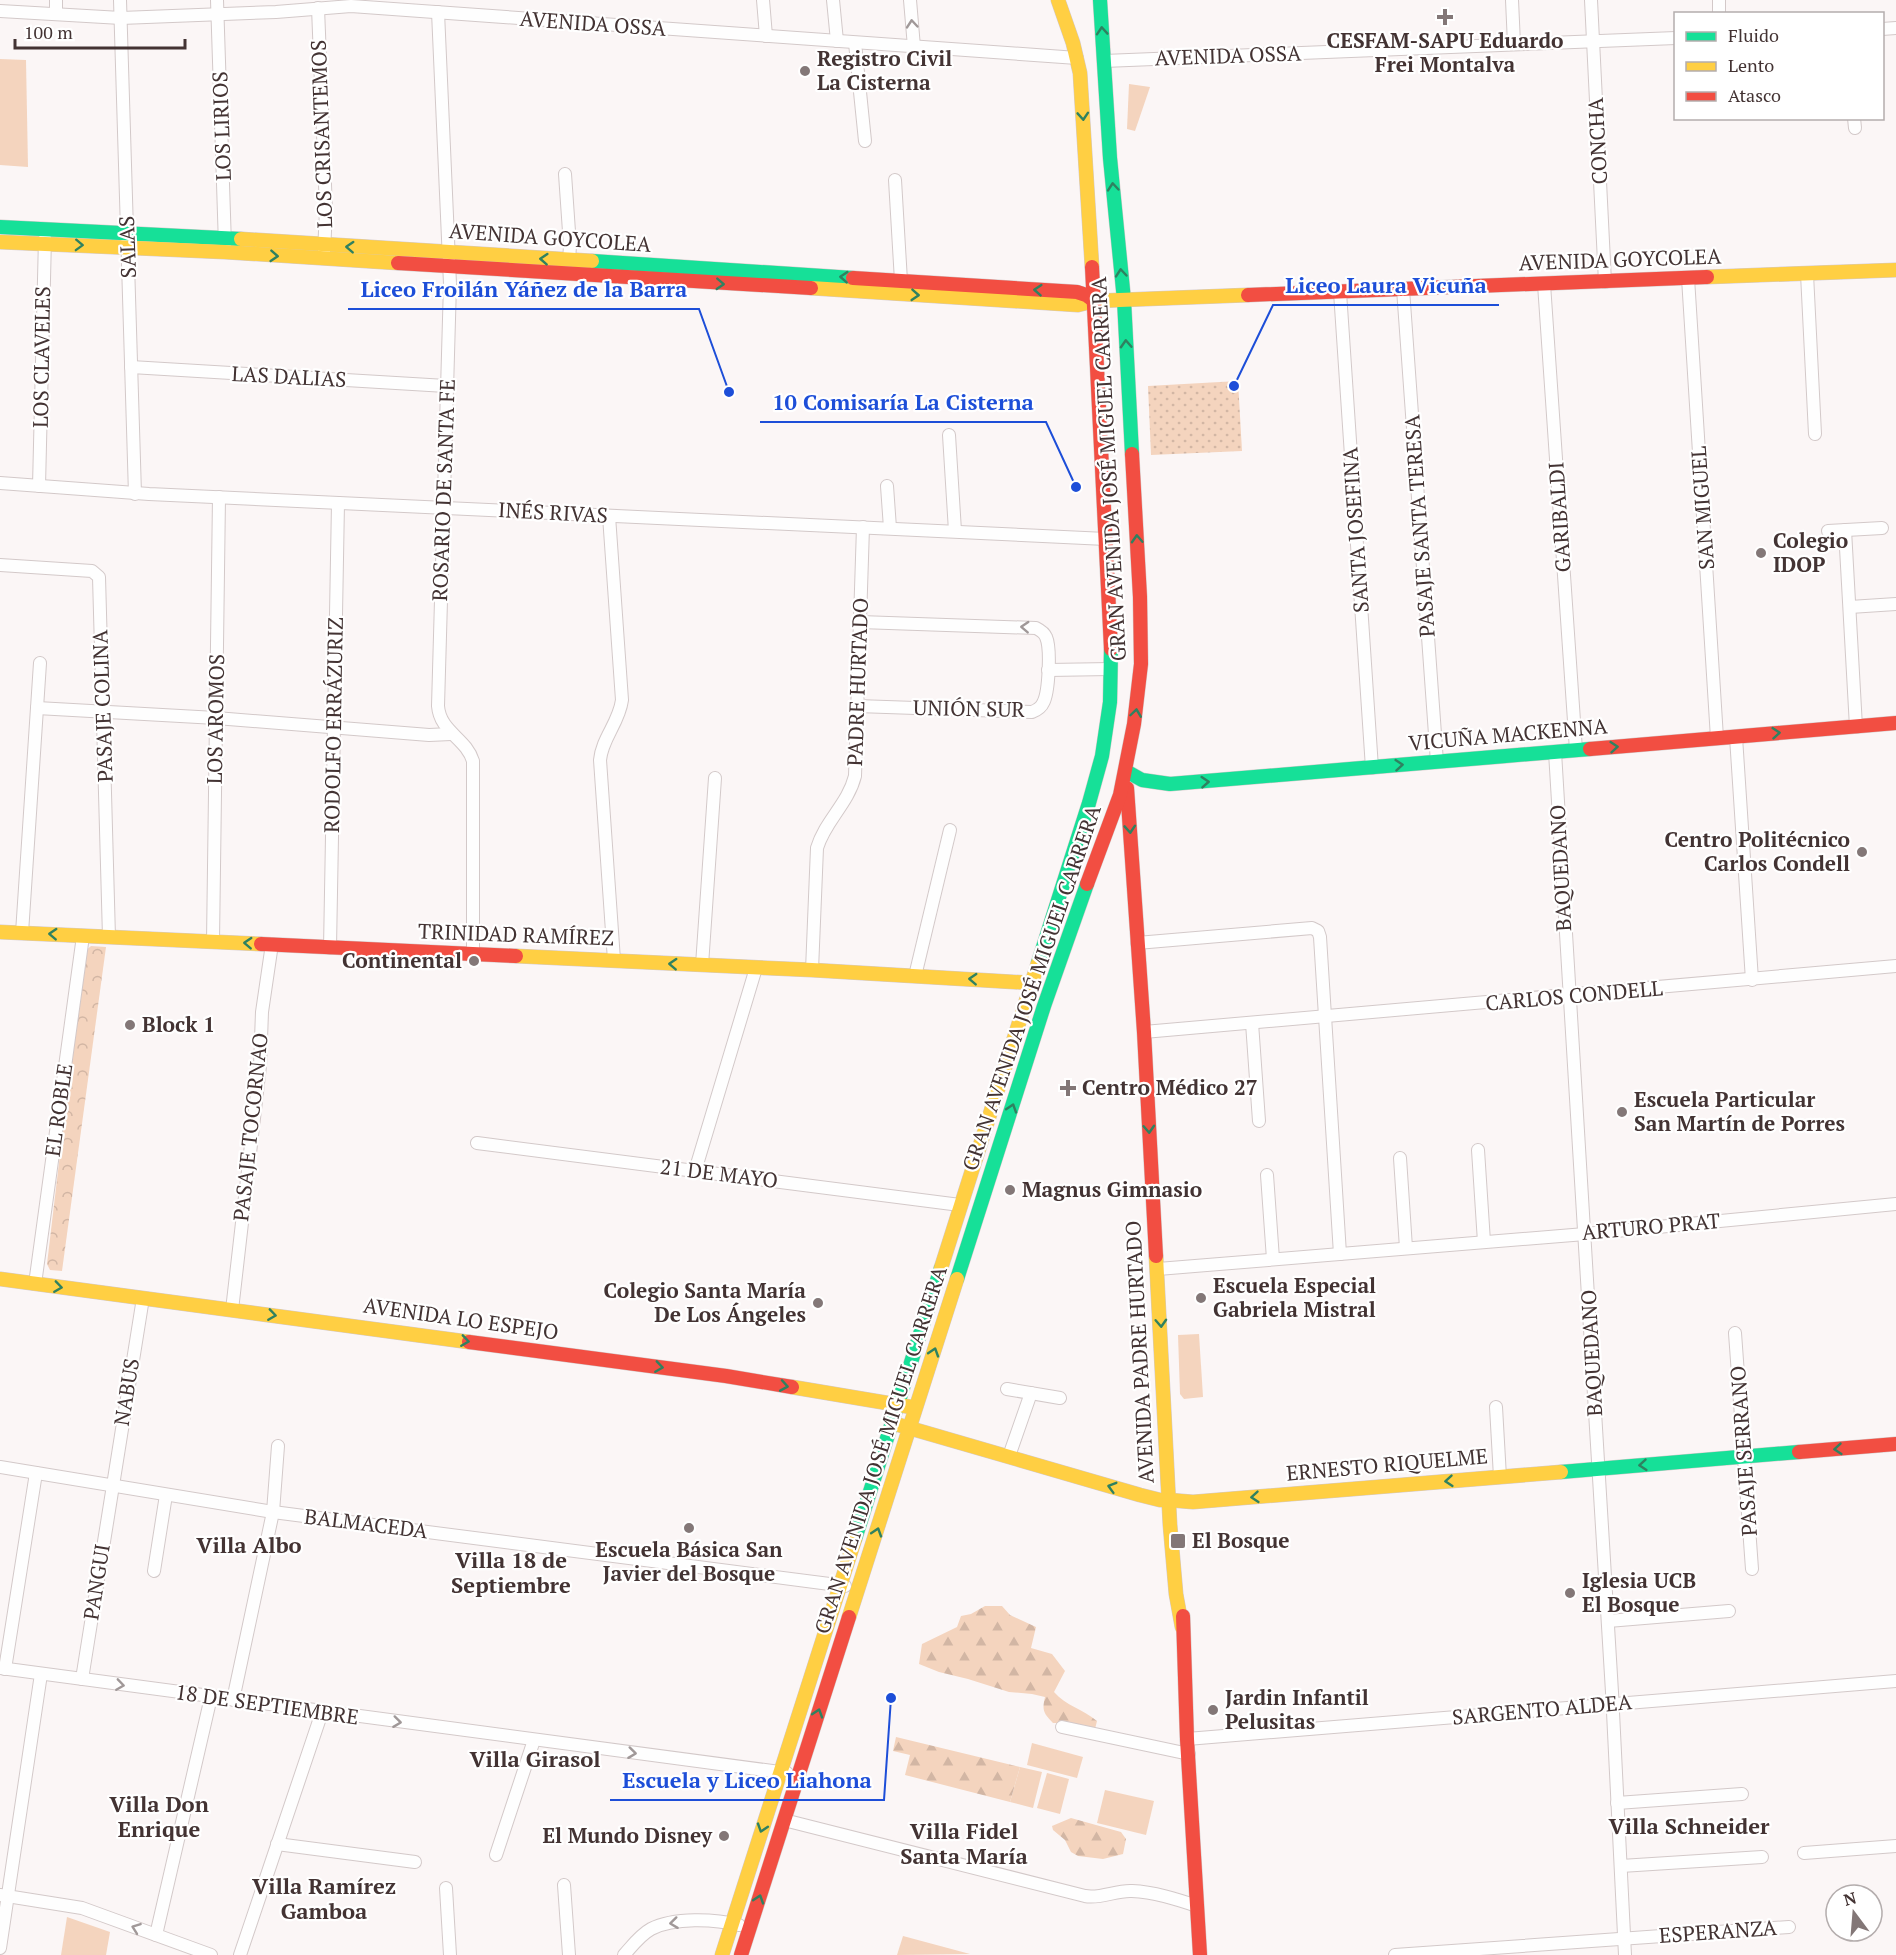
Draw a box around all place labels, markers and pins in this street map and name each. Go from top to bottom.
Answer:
marker: CESFAM-SAPU Eduardo Frei Montalva [1436,8,1454,26]
place label: CESFAM-SAPU Eduardo Frei Montalva [1327,26,1563,78]
place label: Registro Civil La Cisterna [817,44,952,96]
marker: Registro Civil La Cisterna [798,64,812,78]
callout: Liceo Laura Vicuña [1273,265,1499,305]
callout: Liceo Froilán Yáñez de la Barra [348,269,699,309]
callout: 10 Comisaría La Cisterna [760,382,1046,422]
place label: Colegio IDOP [1773,526,1848,578]
marker: Colegio IDOP [1754,546,1768,560]
place label: Centro Politécnico Carlos Condell [1665,825,1850,877]
marker: Centro Politécnico Carlos Condell [1855,845,1869,859]
place label: Continental [342,946,462,974]
marker: Continental [467,954,481,968]
place label: Block 1 [142,1010,215,1038]
marker: Block 1 [123,1018,137,1032]
place label: Centro Médico 27 [1082,1073,1258,1101]
marker: Centro Médico 27 [1059,1079,1077,1097]
place label: Escuela Particular San Martín de Porres [1634,1085,1845,1137]
marker: Escuela Particular San Martín de Porres [1615,1105,1629,1119]
place label: Magnus Gimnasio [1022,1175,1202,1203]
marker: Magnus Gimnasio [1003,1183,1017,1197]
place label: Escuela Especial Gabriela Mistral [1213,1271,1376,1323]
place label: Colegio Santa María De Los Ángeles [603,1276,806,1328]
marker: Escuela Especial Gabriela Mistral [1194,1291,1208,1305]
marker: Colegio Santa María De Los Ángeles [811,1296,825,1310]
marker: Escuela Básica San Javier del Bosque [682,1521,696,1535]
place label: El Bosque [1192,1526,1290,1554]
marker: El Bosque [1169,1532,1187,1550]
place label: Escuela Básica San Javier del Bosque [595,1535,783,1587]
place label: Iglesia UCB El Bosque [1582,1566,1696,1618]
marker: Iglesia UCB El Bosque [1563,1586,1577,1600]
place label: Jardin Infantil Pelusitas [1225,1683,1369,1735]
marker: Jardin Infantil Pelusitas [1206,1703,1220,1717]
callout: Escuela y Liceo Liahona [610,1760,884,1800]
place label: El Mundo Disney [542,1821,713,1849]
marker: El Mundo Disney [717,1829,731,1843]

